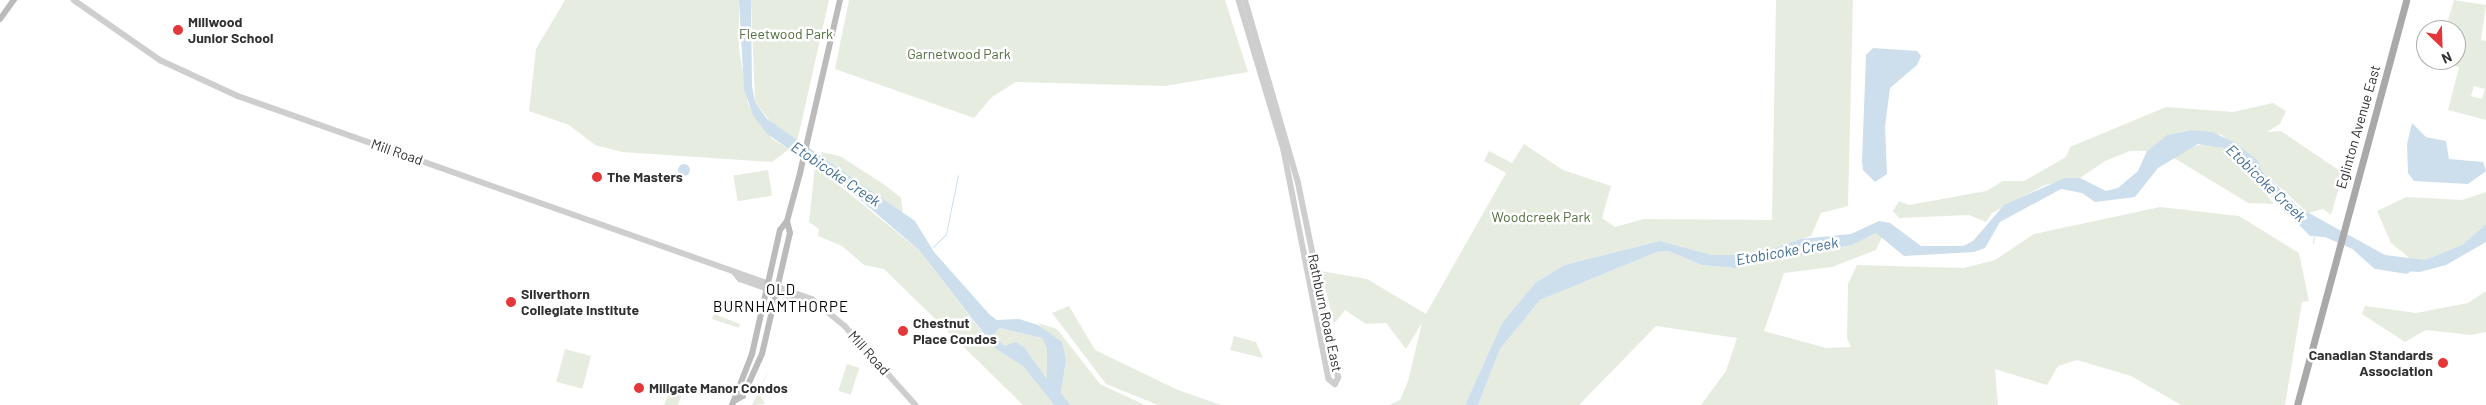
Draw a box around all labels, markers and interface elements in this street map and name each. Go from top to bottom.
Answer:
place label: Millwood Junior School [188,14,273,46]
north arrow [2416,20,2466,70]
marker: Millwood Junior School [172,24,184,36]
park label: Fleetwood Park [739,26,833,42]
park label: Garnetwood Park [907,46,1011,62]
text: N [2439,49,2455,68]
street label: Eglinton Avenue East [2332,63,2384,191]
street label: Mill Road [369,135,425,169]
water label: Etobicoke Creek [788,138,884,210]
water label: Etobicoke Creek [2223,141,2309,225]
place label: The Masters [607,169,683,185]
marker: The Masters [591,171,603,183]
park label: Woodcreek Park [1491,209,1591,225]
water label: Etobicoke Creek [1735,233,1839,269]
street label: Rathburn Road East [1304,253,1346,373]
district label: OLD BURNHAMTHORPE [711,280,851,315]
place label: Silverthorn Collegiate Institute [521,286,639,318]
marker: Silverthorn Collegiate Institute [505,296,517,308]
place label: Chestnut Place Condos [913,315,997,348]
marker: Chestnut Place Condos [897,325,909,337]
street label: Mill Road [845,327,893,379]
place label: Canadian Standards Association [2309,347,2433,380]
marker: Canadian Standards Association [2437,357,2449,369]
place label: Millgate Manor Condos [649,380,788,396]
marker: Millgate Manor Condos [633,382,645,394]

